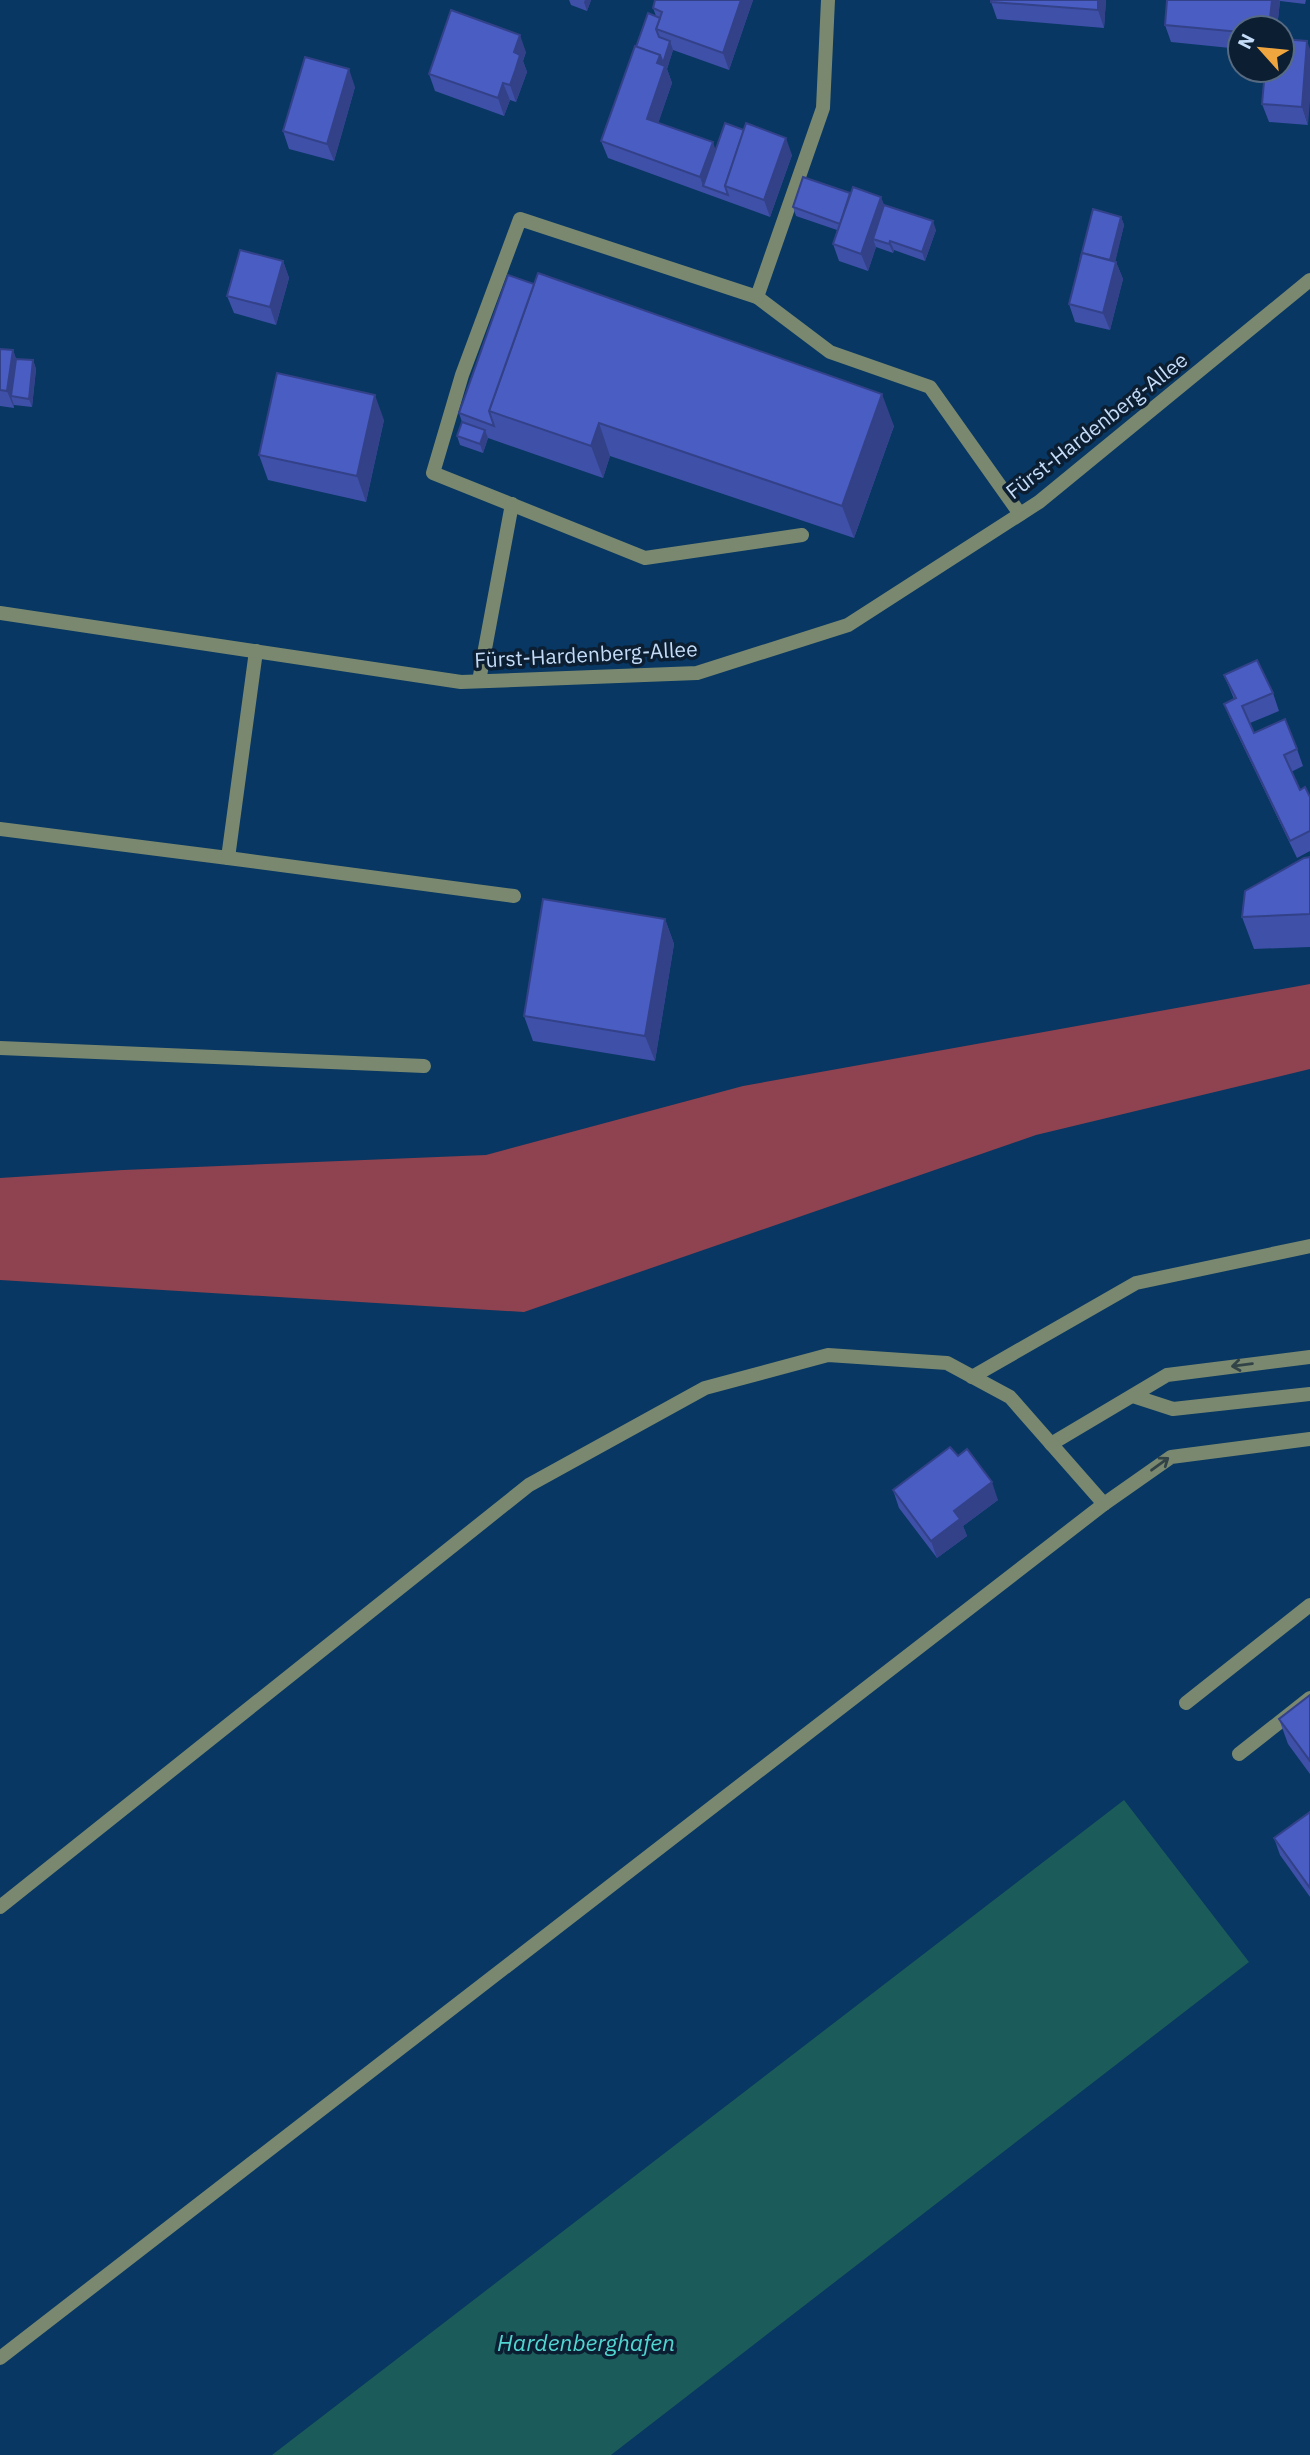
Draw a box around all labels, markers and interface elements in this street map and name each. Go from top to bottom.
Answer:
north arrow [1226,14,1296,84]
text: N [1232,30,1260,53]
street label: Fürst-Hardenberg-Allee [1000,345,1193,505]
street label: Fürst-Hardenberg-Allee [474,634,698,674]
one-way arrow [1231,1359,1254,1372]
one-way arrow [1150,1457,1169,1472]
water label: Hardenberghafen [497,2327,675,2357]

